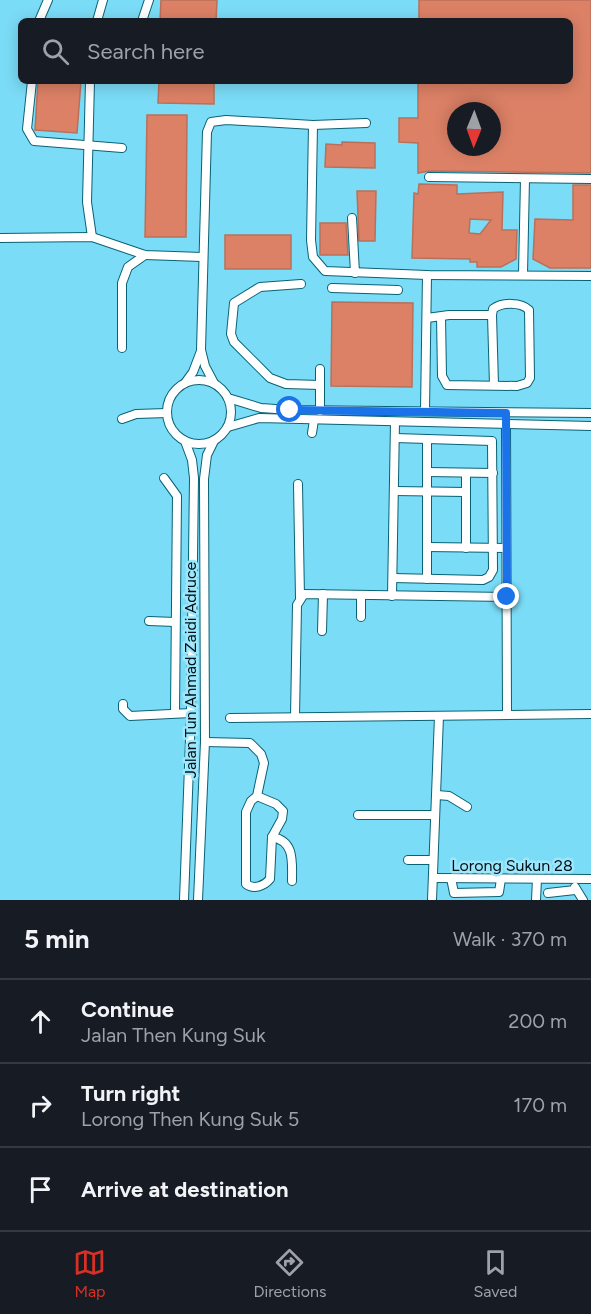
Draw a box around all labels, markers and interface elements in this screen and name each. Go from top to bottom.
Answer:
search box [18,18,573,84]
icon: search [39,35,72,68]
text: Search here [87,38,205,65]
north arrow [447,102,501,156]
route start [276,396,302,422]
street label: Jalan Tun Ahmad Zaidi Adruce [181,561,200,778]
route end [493,583,519,609]
street label: Lorong Sukun 28 [451,856,573,875]
text: 5 min [24,923,90,955]
text: Walk · 370 m [453,927,567,951]
text: Continue [81,996,174,1023]
icon: ahead [24,1005,57,1038]
text: 200 m [508,1009,567,1033]
text: Jalan Then Kung Suk [81,1023,266,1047]
text: Turn right [81,1080,180,1107]
icon: right [24,1089,57,1122]
text: 170 m [513,1093,567,1117]
text: Lorong Then Kung Suk 5 [81,1107,299,1131]
icon: arrive [24,1173,57,1206]
text: Arrive at destination [81,1176,289,1203]
tab: Map [73,1246,106,1301]
tab: Directions [253,1246,326,1301]
tab: Saved [473,1246,518,1301]

